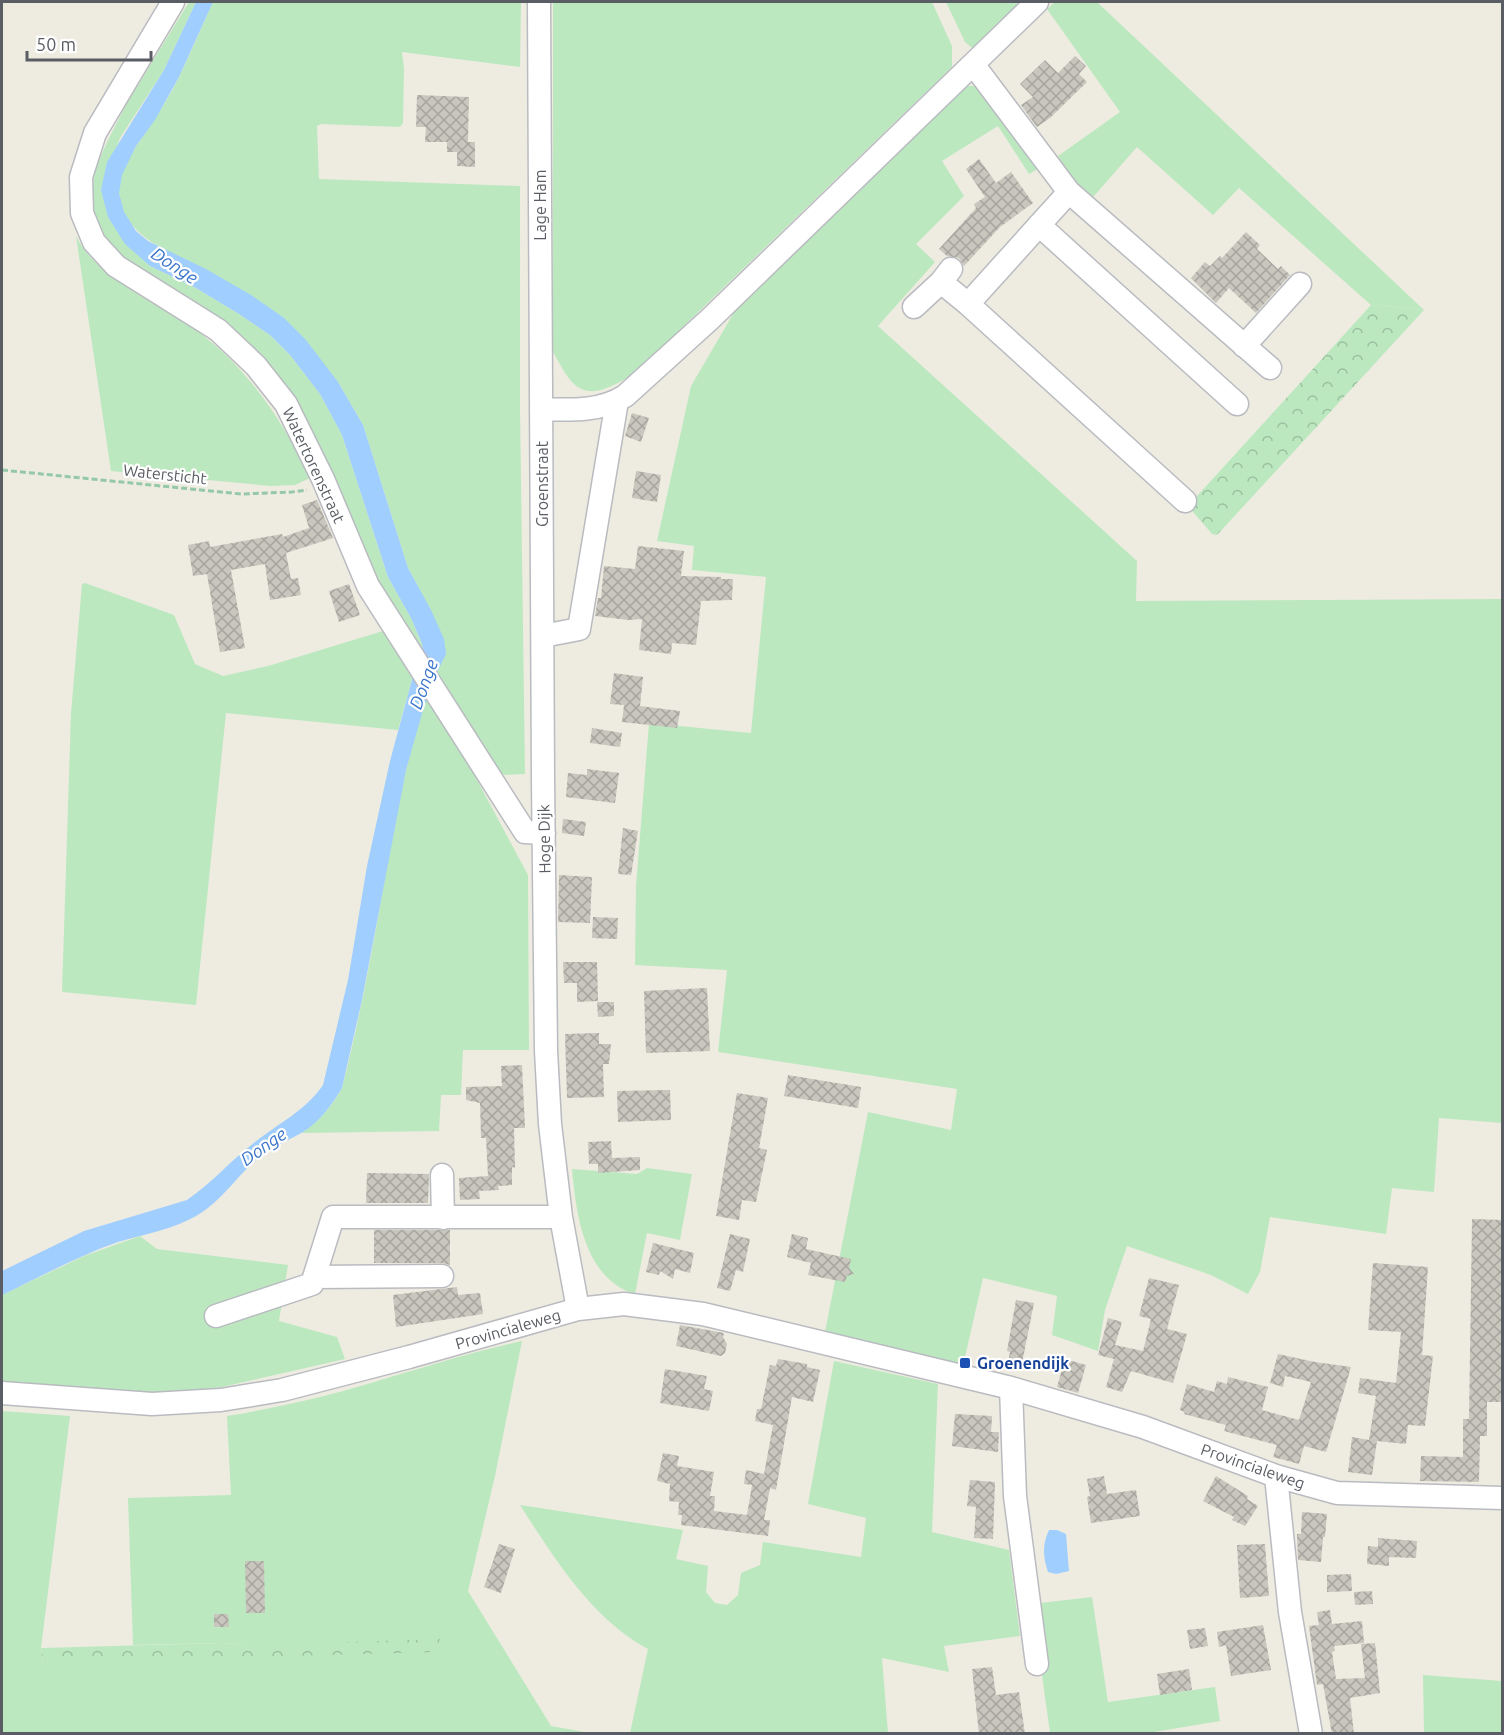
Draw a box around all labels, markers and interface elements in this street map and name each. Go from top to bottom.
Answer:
scale bar [27,24,152,62]
text: 50 m [36,34,76,54]
street label: Lage Ham [531,169,549,241]
water label: Donge [148,243,202,287]
street label: Watertorenstraat [279,404,349,526]
street label: Groenstraat [533,440,551,527]
street label: Watersticht [122,461,208,487]
water label: Donge [405,657,441,711]
street label: Hoge Dijk [534,804,554,874]
water label: Donge [236,1123,290,1169]
street label: Provincialeweg [453,1305,563,1353]
place label: Groenendijk [977,1354,1069,1372]
marker: Groenendijk [958,1356,972,1370]
street label: Provincialeweg [1199,1440,1307,1492]

